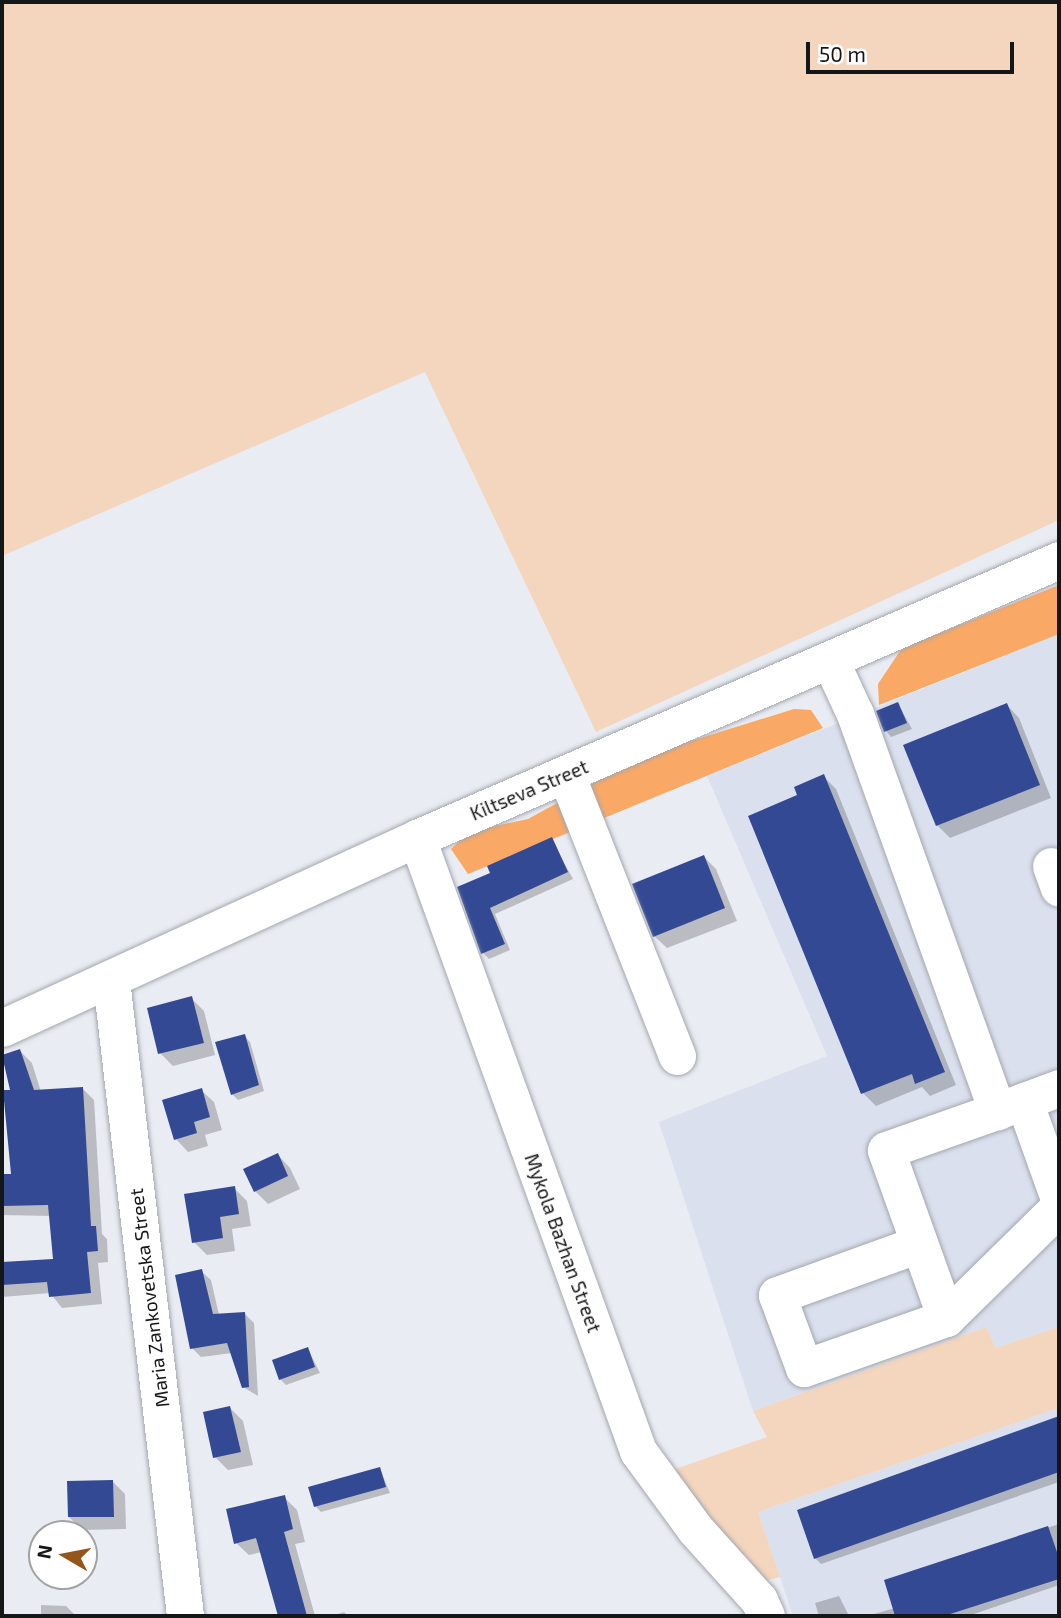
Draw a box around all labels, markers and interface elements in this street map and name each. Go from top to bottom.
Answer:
scale bar [809,28,1017,72]
text: 50 m [819,41,866,66]
street label: Kiltseva Street [467,755,591,825]
street label: Mykola Bazhan Street [520,1150,606,1336]
street label: Maria Zankovetska Street [124,1187,174,1409]
north arrow [28,1520,98,1590]
text: N [31,1543,56,1560]

